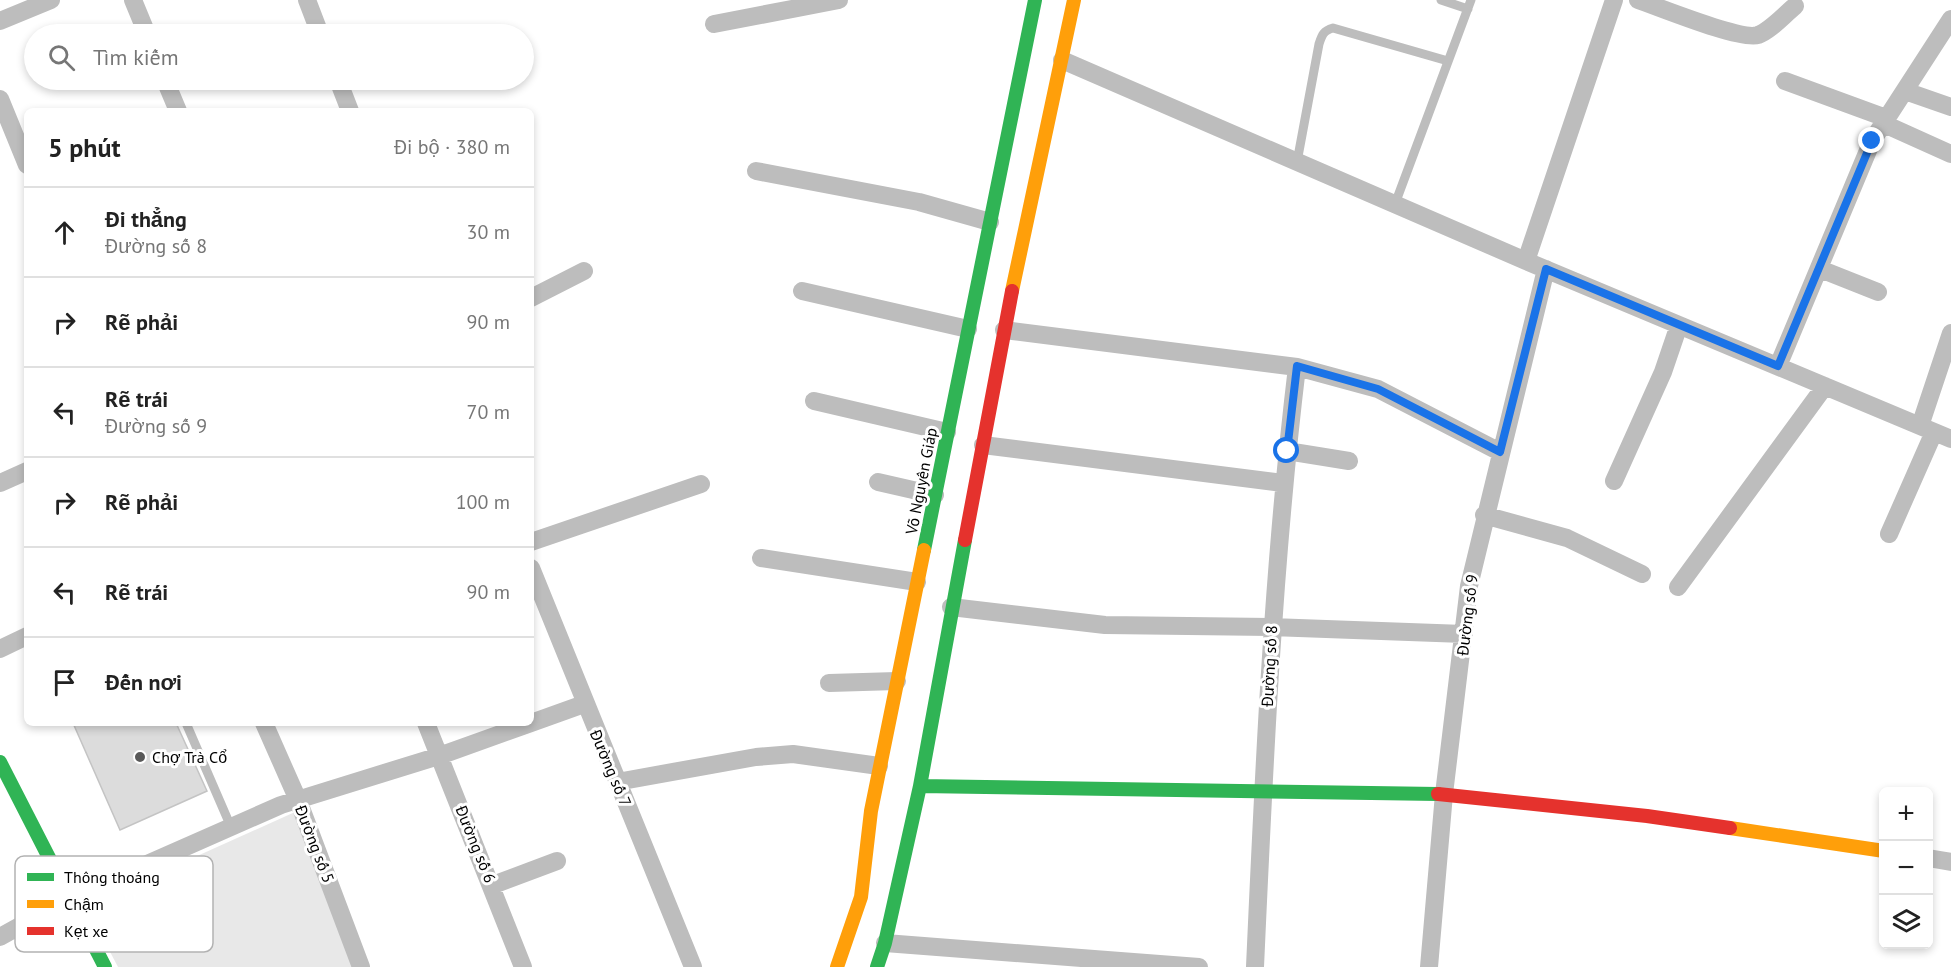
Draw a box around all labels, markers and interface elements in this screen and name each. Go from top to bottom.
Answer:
search box [24,24,534,90]
icon: search [45,41,78,74]
text: Tìm kiếm [93,43,179,71]
route end [1858,127,1884,153]
text: 5 phút [48,131,121,164]
text: Đi bộ · 380 m [394,134,510,160]
text: Đi thẳng [105,205,187,233]
icon: ahead [48,216,81,249]
text: 30 m [467,219,510,245]
text: Đường số 8 [105,233,207,259]
icon: right [48,306,81,339]
text: Rẽ phải [105,308,178,336]
text: 90 m [467,309,510,335]
text: Rẽ trái [105,385,168,413]
icon: left [48,396,81,429]
text: 70 m [467,399,510,425]
text: Đường số 9 [105,413,207,439]
street label: Võ Nguyên Giáp [901,426,941,537]
route start [1273,437,1299,463]
icon: right [48,486,81,519]
text: Rẽ phải [105,488,178,516]
text: 100 m [456,489,510,515]
street label: Đường số 9 [1452,573,1482,658]
icon: left [48,576,81,609]
text: Rẽ trái [105,578,168,606]
text: 90 m [467,579,510,605]
street label: Đường số 8 [1257,625,1281,708]
icon: arrive [48,666,81,699]
text: Đến nơi [105,668,182,696]
street label: Đường số 7 [585,726,636,809]
place label: Chợ Trà Cổ [152,747,227,767]
marker: Chợ Trà Cổ [133,750,147,764]
map controls [1879,787,1933,949]
button: + [1879,787,1933,841]
street label: Đường số 5 [291,801,339,886]
street label: Đường số 6 [451,801,501,886]
button: − [1879,841,1933,895]
legend [15,856,213,952]
text: Thông thoáng [64,867,160,887]
text: Chậm [64,894,104,914]
button: layers [1879,895,1933,949]
text: Kẹt xe [64,921,108,941]

